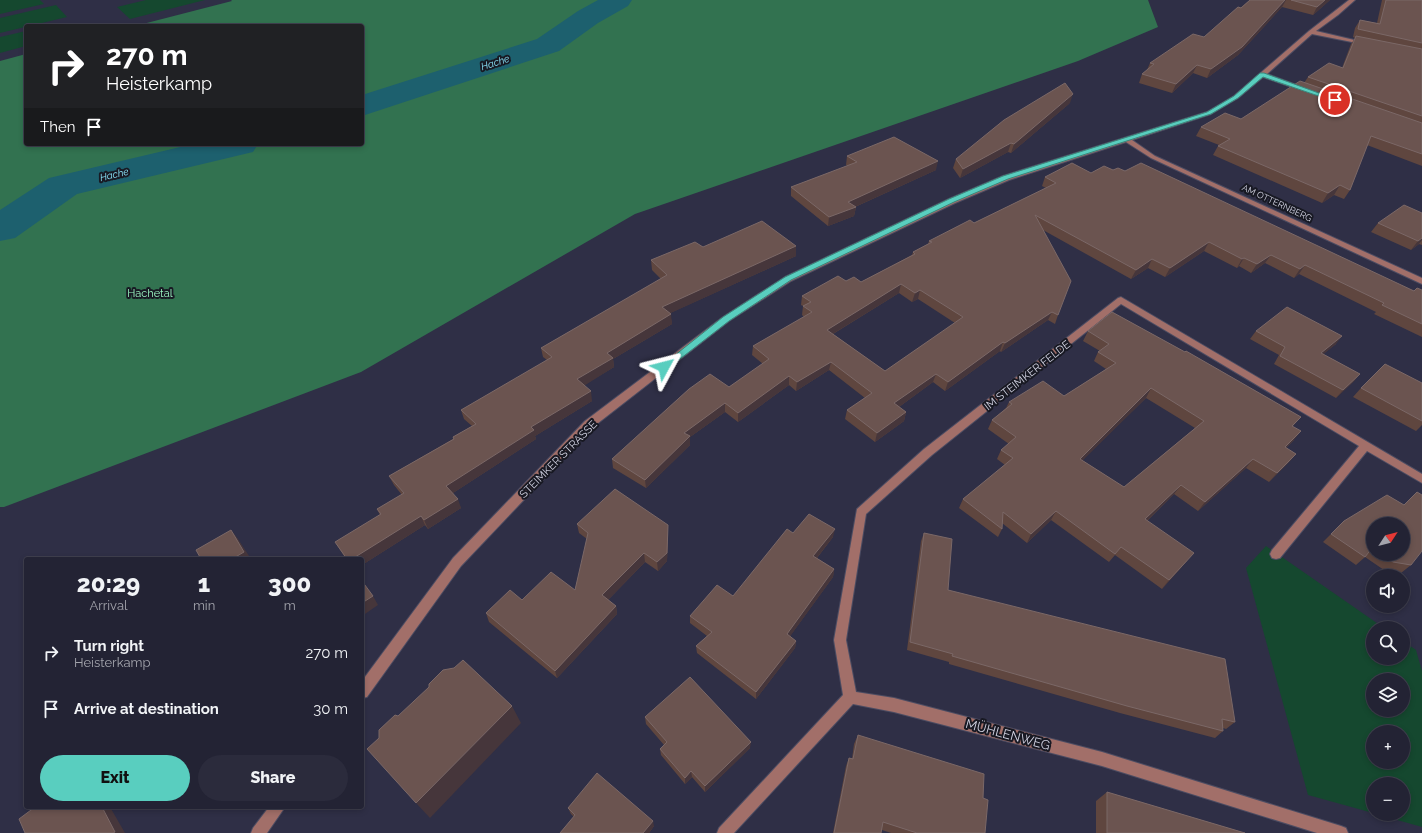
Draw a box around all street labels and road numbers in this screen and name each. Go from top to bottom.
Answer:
street label: AM OTTERNBERG [1240,182,1314,224]
street label: IM STEIMKER FELDE [982,338,1073,413]
street label: STEIMKER STRASSE [517,418,600,501]
street label: MÜHLENWEG [964,715,1052,753]

